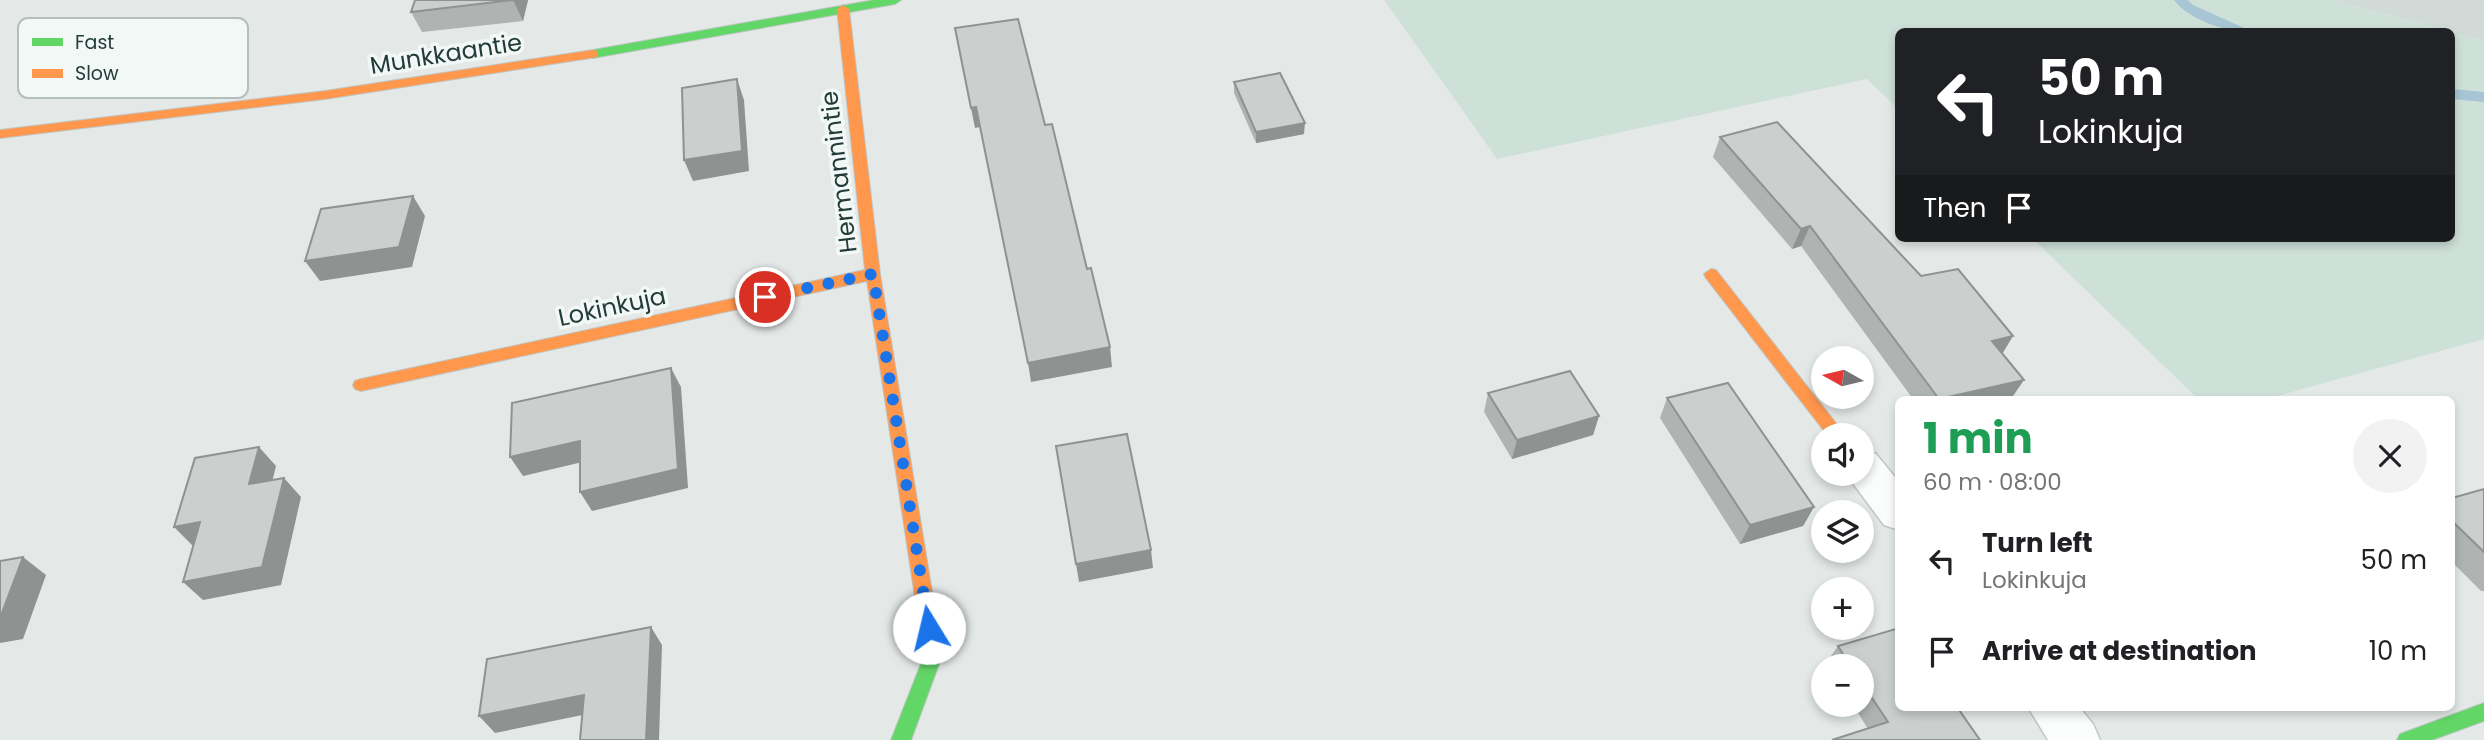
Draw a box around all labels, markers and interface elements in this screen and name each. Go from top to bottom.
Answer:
legend [18,18,248,98]
street label: Munkkaantie [368,25,524,82]
text: Fast [75,29,114,56]
text: 50 m [2038,44,2164,112]
icon: left [1923,56,2014,147]
text: Slow [75,60,119,87]
street label: Hermannintie [812,89,865,255]
text: Lokinkuja [2038,109,2184,154]
icon: arrive [2000,189,2038,227]
text: Then [1923,190,1986,226]
pin [735,267,795,327]
icon: arrive [746,278,784,316]
street label: Lokinkuja [555,279,669,334]
north arrow [1811,346,1874,410]
map controls [1811,346,1874,717]
text: 1 min [1923,409,2033,468]
button: close [2353,419,2427,493]
button: sound [1811,423,1874,486]
text: 60 m · 08:00 [1923,466,2062,498]
button: layers [1811,500,1874,563]
text: Turn left [1982,525,2093,561]
icon: left [1923,542,1961,580]
text: 50 m [2361,542,2427,578]
text: Lokinkuja [1982,564,2087,596]
button: + [1811,577,1874,640]
position arrow [892,591,966,665]
icon: arrive [1923,633,1961,671]
text: Arrive at destination [1982,633,2257,669]
text: 10 m [2369,633,2427,669]
button: − [1811,654,1874,717]

